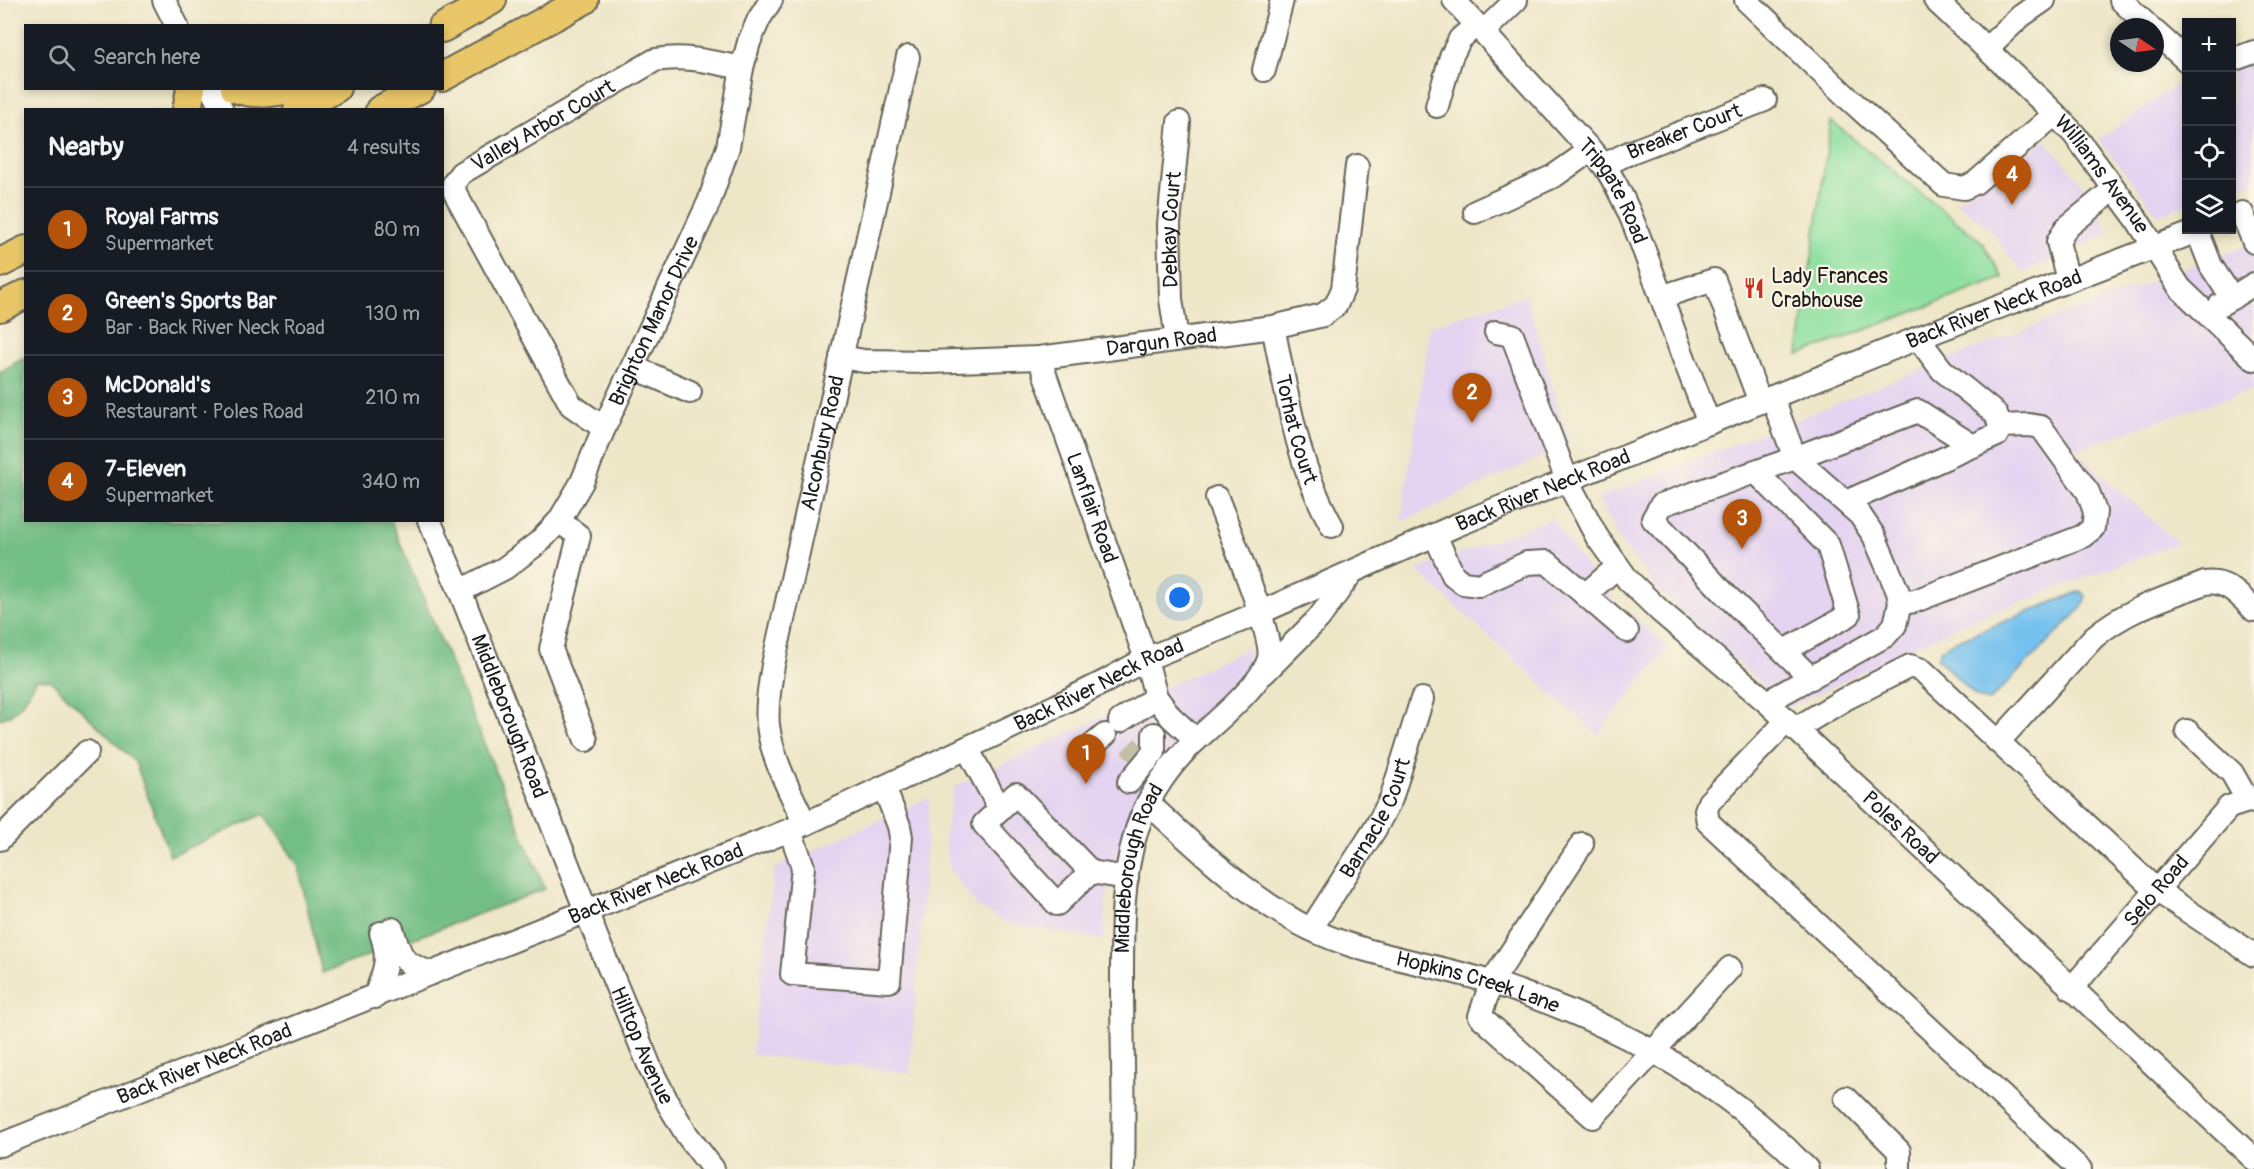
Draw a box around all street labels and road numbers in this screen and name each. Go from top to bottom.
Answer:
street label: Valley Arbor Court [466,73,620,178]
street label: Breaker Court [1623,97,1746,166]
street label: Williams Avenue [2049,109,2156,239]
street label: Tripgate Road [1572,132,1654,248]
street label: Debkay Court [1155,170,1188,288]
street label: Brighton Manor Drive [603,231,705,410]
street label: Back River Neck Road [1902,263,2086,355]
street label: Dargun Road [1104,321,1219,362]
street label: Torhat Court [1269,372,1324,489]
street label: Alconbury Road [794,373,850,513]
street label: Back River Neck Road [1452,443,1634,538]
street label: Lanflair Road [1060,449,1124,567]
street label: Middleborough Road [465,630,554,802]
street label: Back River Neck Road [1009,632,1188,737]
street label: Barnacle Court [1334,754,1417,883]
street label: Middleborough Road [1109,778,1170,953]
street label: Poles Road [1856,785,1945,870]
street label: Back River Neck Road [564,836,747,931]
street label: Selo Road [2118,849,2195,933]
street label: Hopkins Creek Lane [1393,945,1564,1019]
street label: Hilltop Avenue [605,982,680,1110]
street label: Back River Neck Road [113,1016,296,1111]

